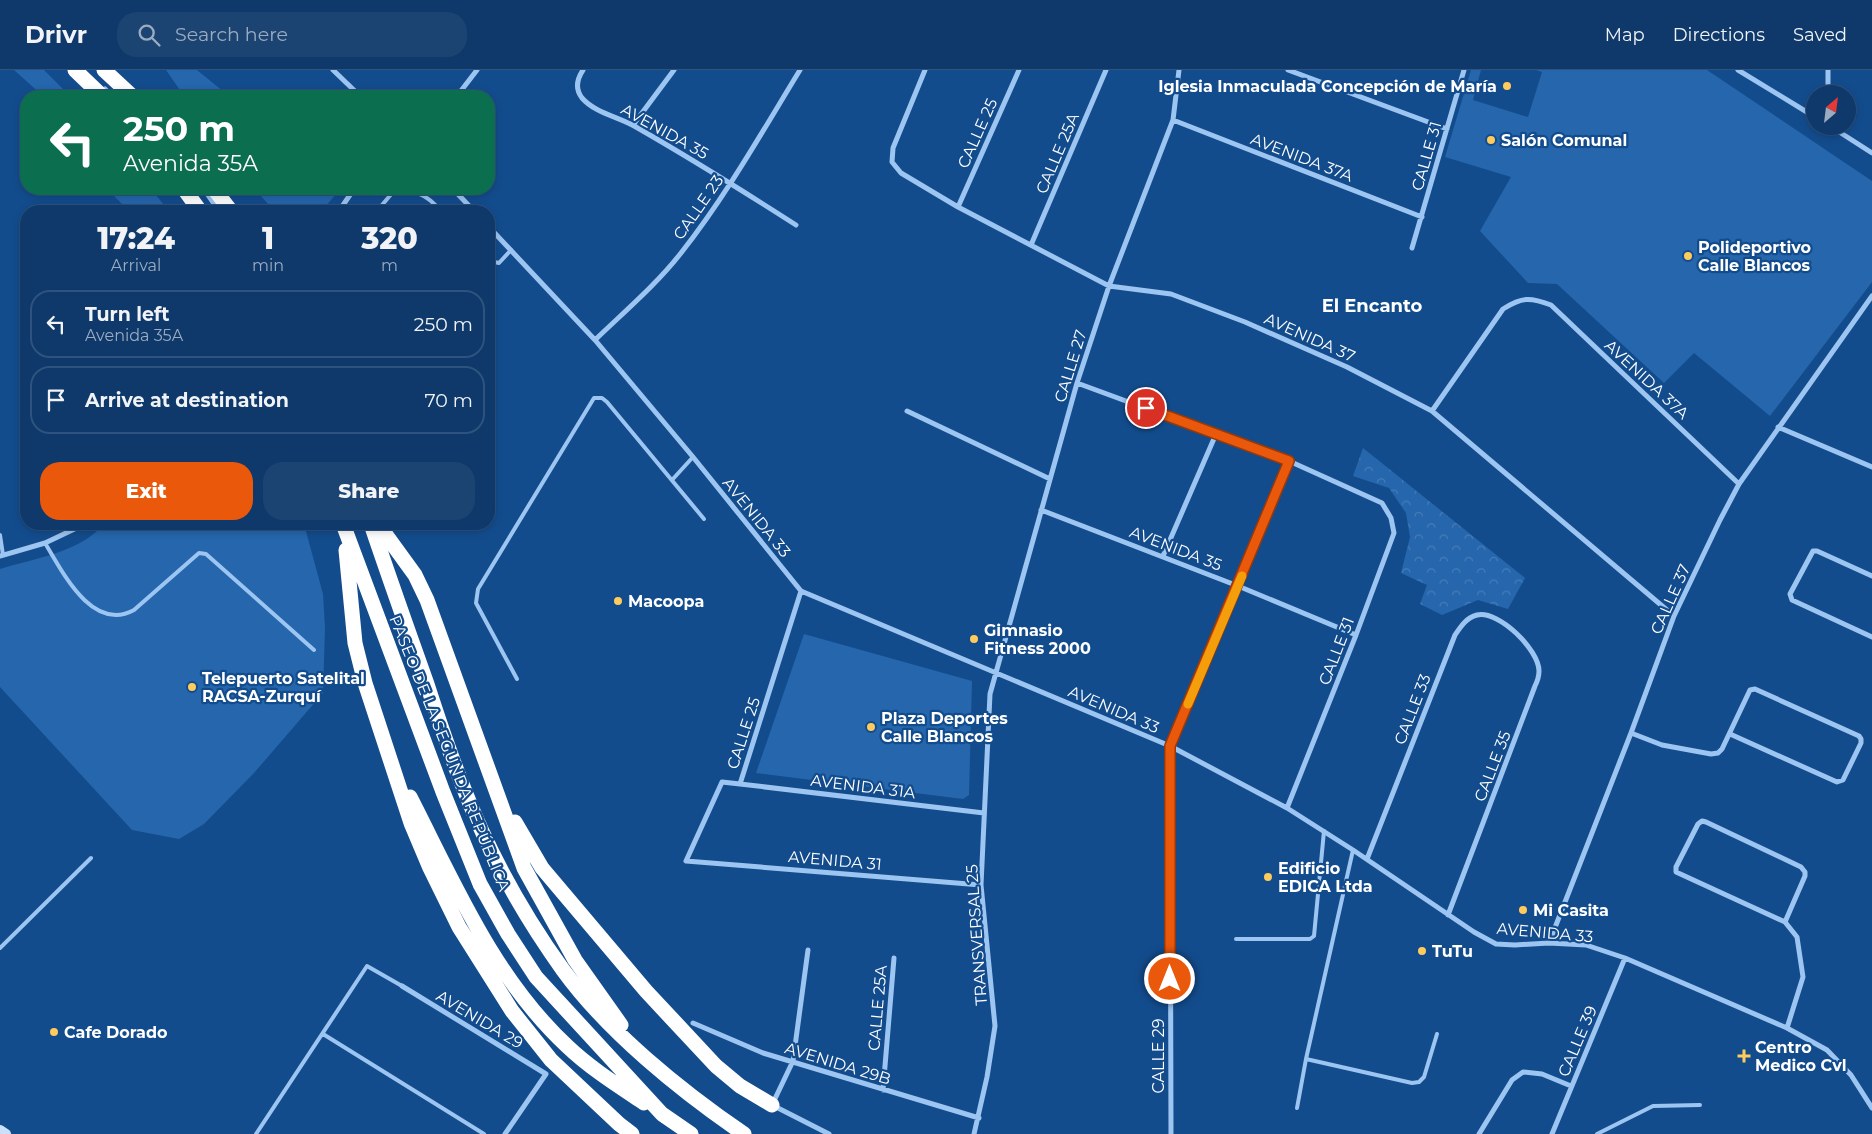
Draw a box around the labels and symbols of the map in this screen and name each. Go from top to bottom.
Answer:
place label: Iglesia Inmaculada Concepción de María [1158,77,1497,96]
marker: Iglesia Inmaculada Concepción de María [1501,80,1513,92]
north arrow [1806,85,1856,135]
street label: CALLE 25 [954,95,1001,171]
street label: AVENIDA 35 [618,100,712,163]
street label: CALLE 25A [1032,109,1083,196]
street label: CALLE 31 [1408,119,1445,193]
street label: AVENIDA 37A [1248,129,1356,186]
place label: Salón Comunal [1501,131,1627,150]
marker: Salón Comunal [1485,134,1497,146]
street label: CALLE 23 [669,171,728,243]
place label: Polideportivo Calle Blancos [1698,238,1811,275]
marker: Polideportivo Calle Blancos [1682,250,1694,262]
district label: El Encanto [1322,295,1423,317]
street label: AVENIDA 37 [1261,309,1358,366]
street label: CALLE 27 [1050,328,1090,405]
street label: AVENIDA 37A [1601,336,1693,423]
pin [1125,387,1167,429]
street label: AVENIDA 33 [719,474,795,561]
street label: AVENIDA 35 [1127,522,1225,575]
street label: CALLE 37 [1647,561,1694,637]
place label: Macoopa [628,592,704,611]
marker: Macoopa [612,595,624,607]
street label: PASEO DE LA SEGUNDA REPÚBLICA [385,612,514,894]
street label: CALLE 31 [1315,615,1358,688]
place label: Gimnasio Fitness 2000 [984,621,1091,658]
marker: Gimnasio Fitness 2000 [968,633,980,645]
place label: Telepuerto Satelital RACSA-Zurquí [202,669,365,706]
street label: CALLE 33 [1390,671,1435,747]
marker: Telepuerto Satelital RACSA-Zurquí [186,681,198,693]
street label: AVENIDA 33 [1065,682,1162,737]
street label: CALLE 25 [723,695,764,771]
place label: Plaza Deportes Calle Blancos [881,709,1008,746]
marker: Plaza Deportes Calle Blancos [865,721,877,733]
street label: CALLE 35 [1470,728,1515,804]
street label: AVENIDA 31A [809,771,917,802]
street label: AVENIDA 31 [787,847,883,874]
place label: Edificio EDICA Ltda [1278,859,1373,896]
street label: TRANSVERSAL 25 [962,864,991,1006]
marker: Edificio EDICA Ltda [1262,871,1274,883]
place label: Mi Casita [1533,901,1609,920]
marker: Mi Casita [1517,904,1529,916]
street label: AVENIDA 33 [1496,919,1594,946]
place label: TuTu [1432,942,1473,961]
marker: TuTu [1416,945,1428,957]
position arrow [1143,952,1195,1004]
street label: CALLE 25A [864,964,891,1052]
street label: AVENIDA 29 [433,986,527,1053]
street label: CALLE 39 [1554,1003,1601,1079]
street label: CALLE 29 [1149,1018,1168,1094]
place label: Cafe Dorado [64,1023,168,1042]
marker: Cafe Dorado [48,1026,60,1038]
street label: AVENIDA 29B [782,1038,893,1089]
place label: Centro Medico Cvl [1755,1038,1847,1075]
marker: Centro Medico Cvl [1737,1049,1751,1063]

